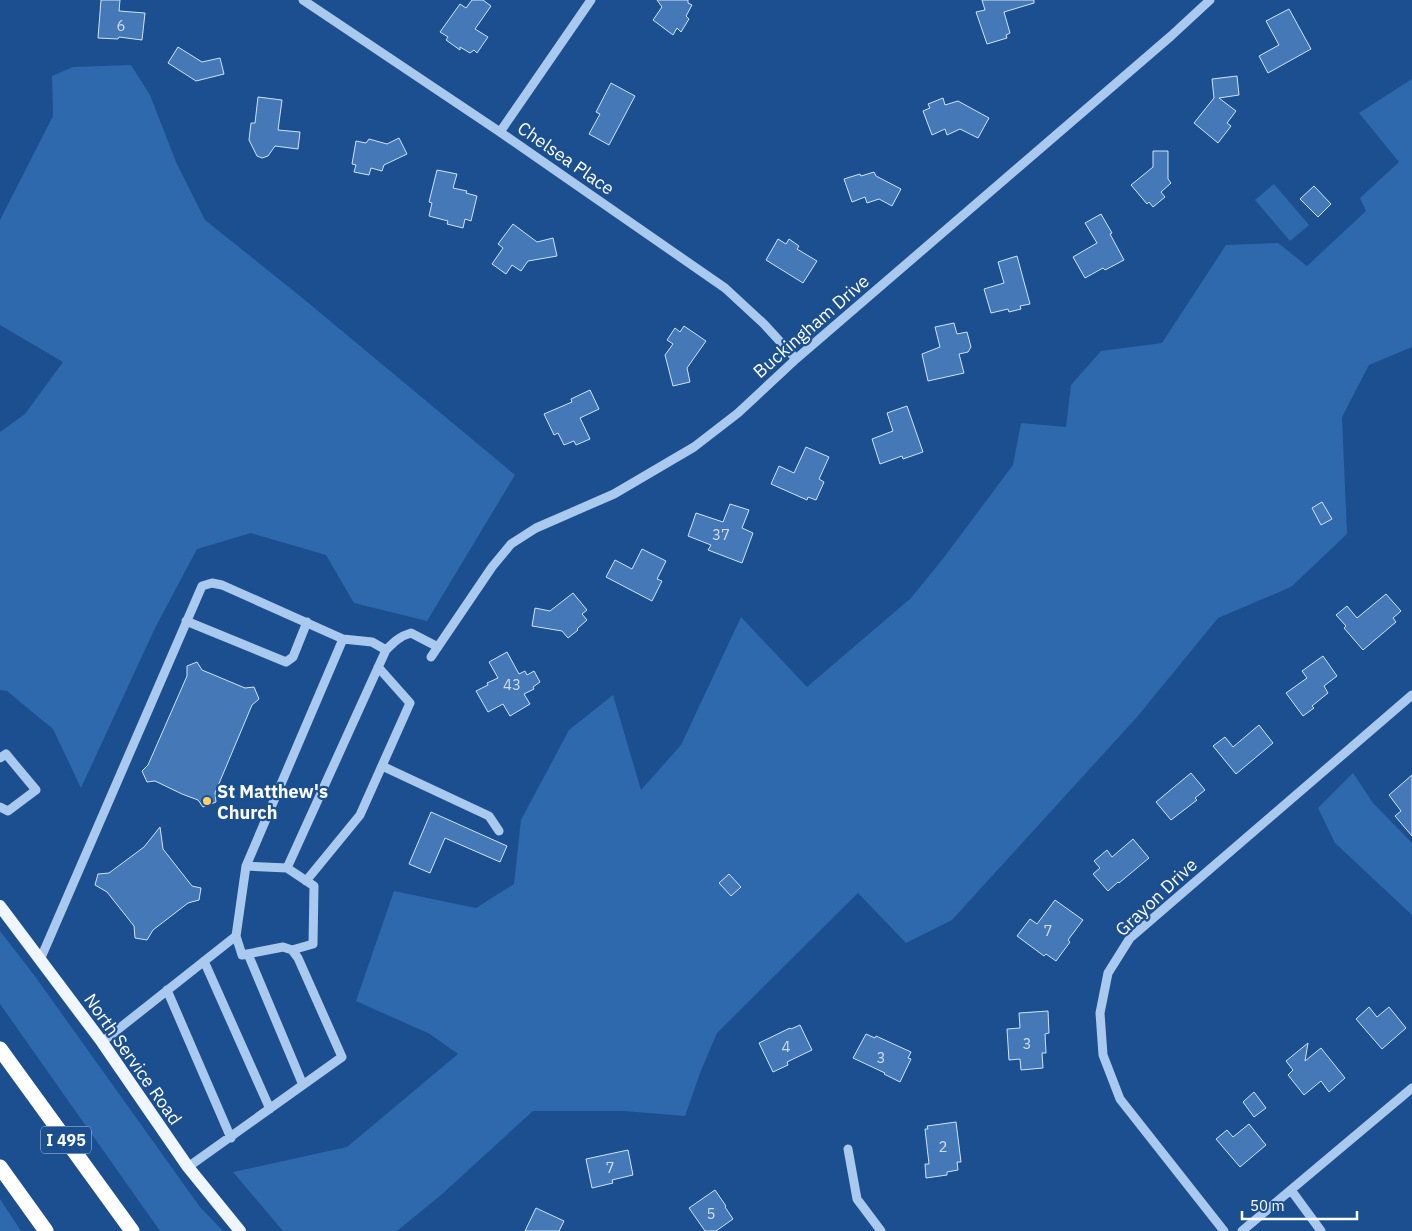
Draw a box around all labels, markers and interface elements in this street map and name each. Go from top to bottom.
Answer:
house number: 6 [116,16,126,35]
street label: Chelsea Place [513,116,619,200]
street label: Buckingham Drive [748,269,874,383]
house number: 37 [712,525,730,544]
house number: 43 [503,675,521,694]
place label: St Matthew's Church [217,780,328,824]
marker: St Matthew's Church [201,795,213,807]
street label: Grayon Drive [1110,853,1202,941]
house number: 7 [1043,921,1053,940]
street label: North Service Road [79,989,187,1129]
house number: 3 [1022,1034,1032,1053]
house number: 4 [781,1037,791,1056]
house number: 3 [876,1048,886,1067]
road number: I 495 [41,1126,91,1154]
house number: 2 [938,1137,948,1156]
house number: 7 [605,1158,615,1177]
scale bar [1242,1188,1357,1220]
text: 50 m [1250,1196,1285,1215]
house number: 5 [706,1204,716,1223]

